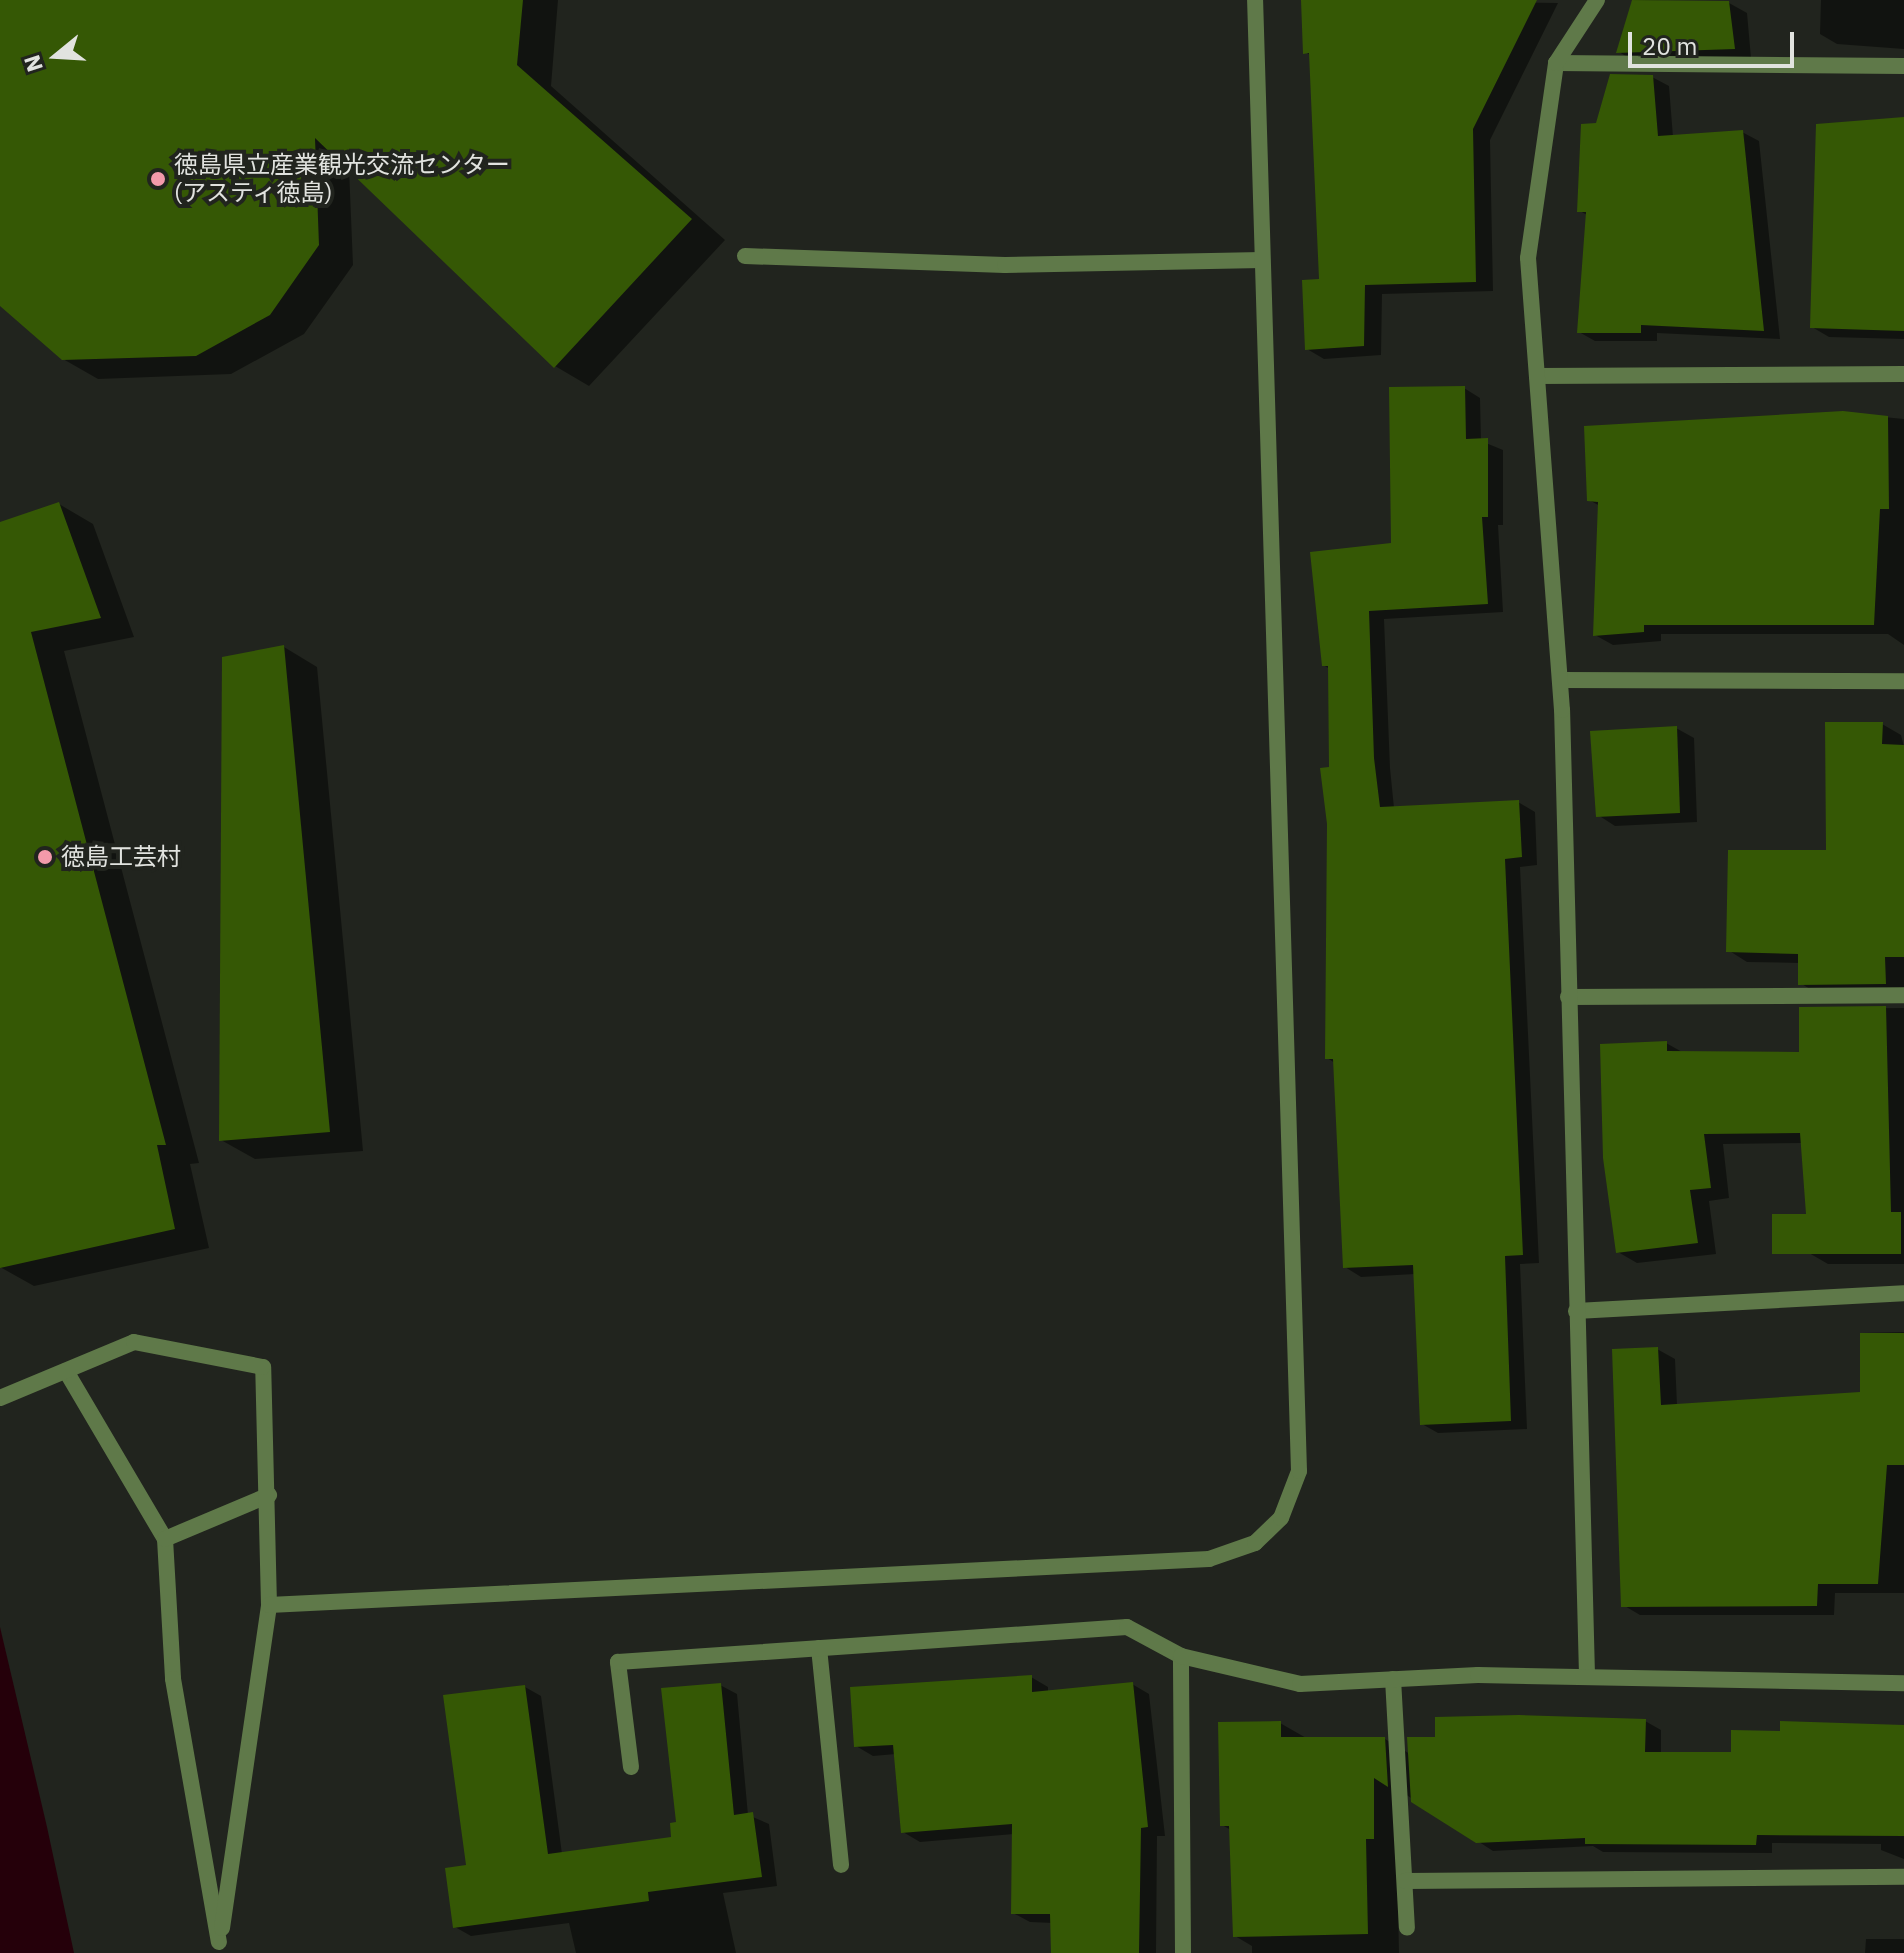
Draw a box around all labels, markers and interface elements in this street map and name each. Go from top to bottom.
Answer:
north arrow [16,16,96,96]
scale bar [1632,16,1798,66]
text: 20 m [1642,30,1697,62]
text: N [16,52,49,76]
place label: 徳島県立産業観光交流センター (アスティ徳島) [174,151,510,207]
marker: 徳島県立産業観光交流センター (アスティ徳島) [149,170,167,188]
place label: 徳島工芸村 [61,843,181,871]
marker: 徳島工芸村 [36,848,54,866]

